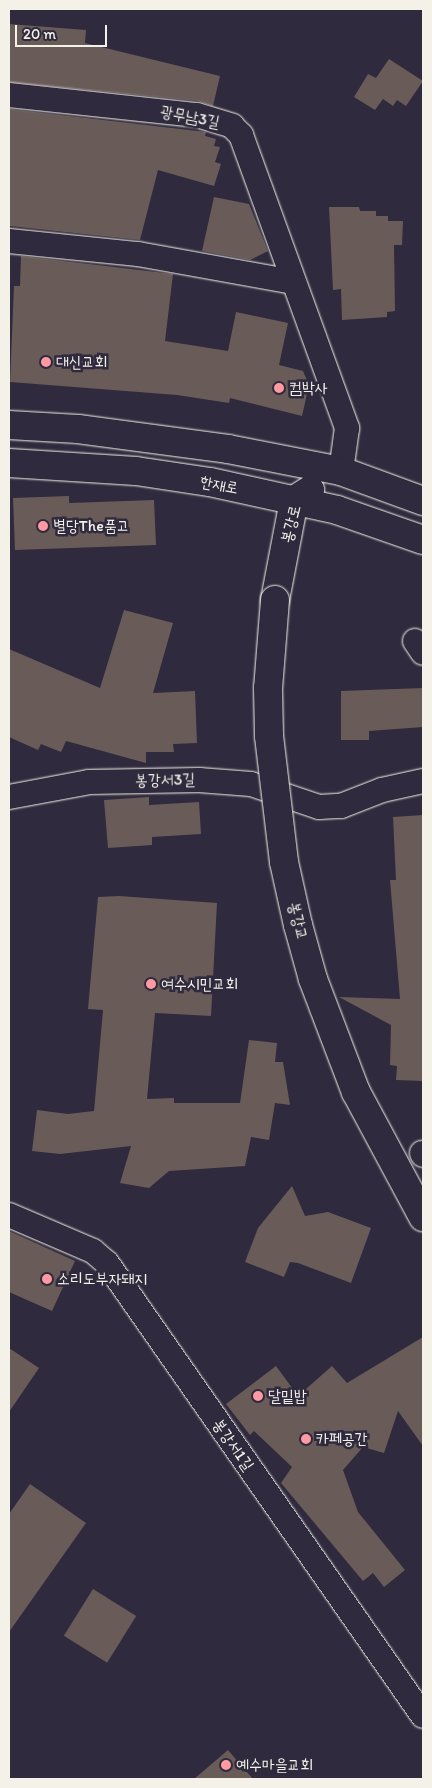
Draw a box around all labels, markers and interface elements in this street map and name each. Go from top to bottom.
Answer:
scale bar [18,15,110,47]
text: 20 m [23,25,56,43]
street label: 광무남3길 [159,102,221,132]
place label: 대신교회 [56,352,108,372]
marker: 대신교회 [40,356,52,368]
place label: 컴박사 [289,378,328,398]
marker: 컴박사 [273,382,285,394]
street label: 한재로 [198,472,240,498]
street label: 봉강로 [277,503,305,545]
place label: 별당The품고 [53,516,130,536]
marker: 별당The품고 [37,520,49,532]
street label: 봉강서3길 [135,770,195,790]
street label: 봉강교 [284,900,312,942]
place label: 여수시민교회 [161,974,238,994]
marker: 여수시민교회 [145,978,157,990]
place label: 소리도부자돼지 [57,1269,147,1289]
marker: 소리도부자돼지 [41,1273,53,1285]
place label: 달밑밥 [268,1386,307,1406]
marker: 달밑밥 [252,1390,264,1402]
street label: 봉강서1길 [208,1415,258,1475]
place label: 카페공간 [316,1429,368,1449]
marker: 카페공간 [300,1433,312,1445]
place label: 예수마을교회 [236,1755,313,1775]
marker: 예수마을교회 [220,1759,232,1771]

